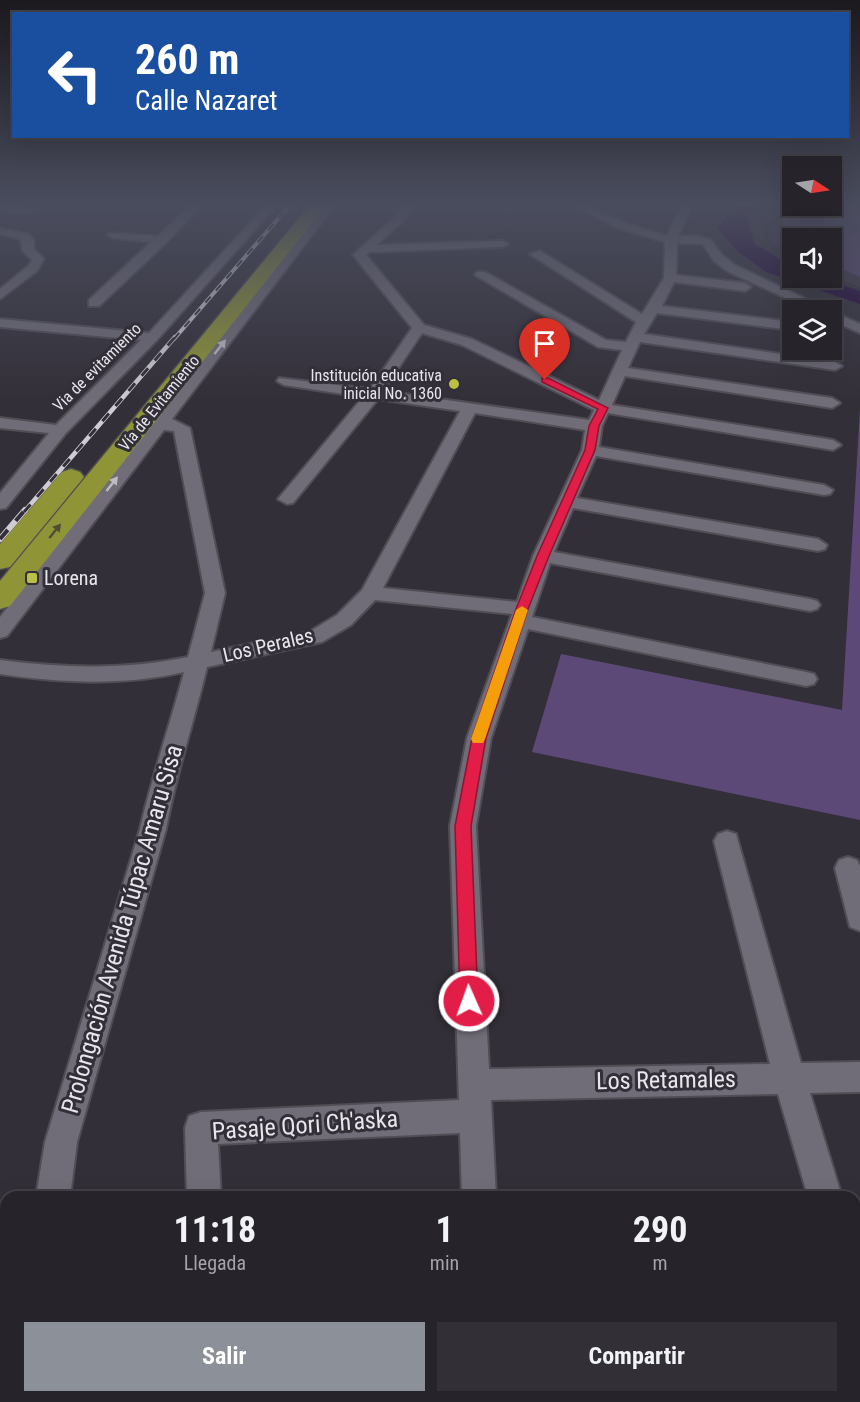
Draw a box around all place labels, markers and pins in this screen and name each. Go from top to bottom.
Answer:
pin [519,318,570,380]
place label: Institución educativa inicial No. 1360 [311,366,442,403]
marker: Institución educativa inicial No. 1360 [447,377,461,391]
place label: Lorena [44,566,98,590]
marker: Lorena [25,571,39,585]

